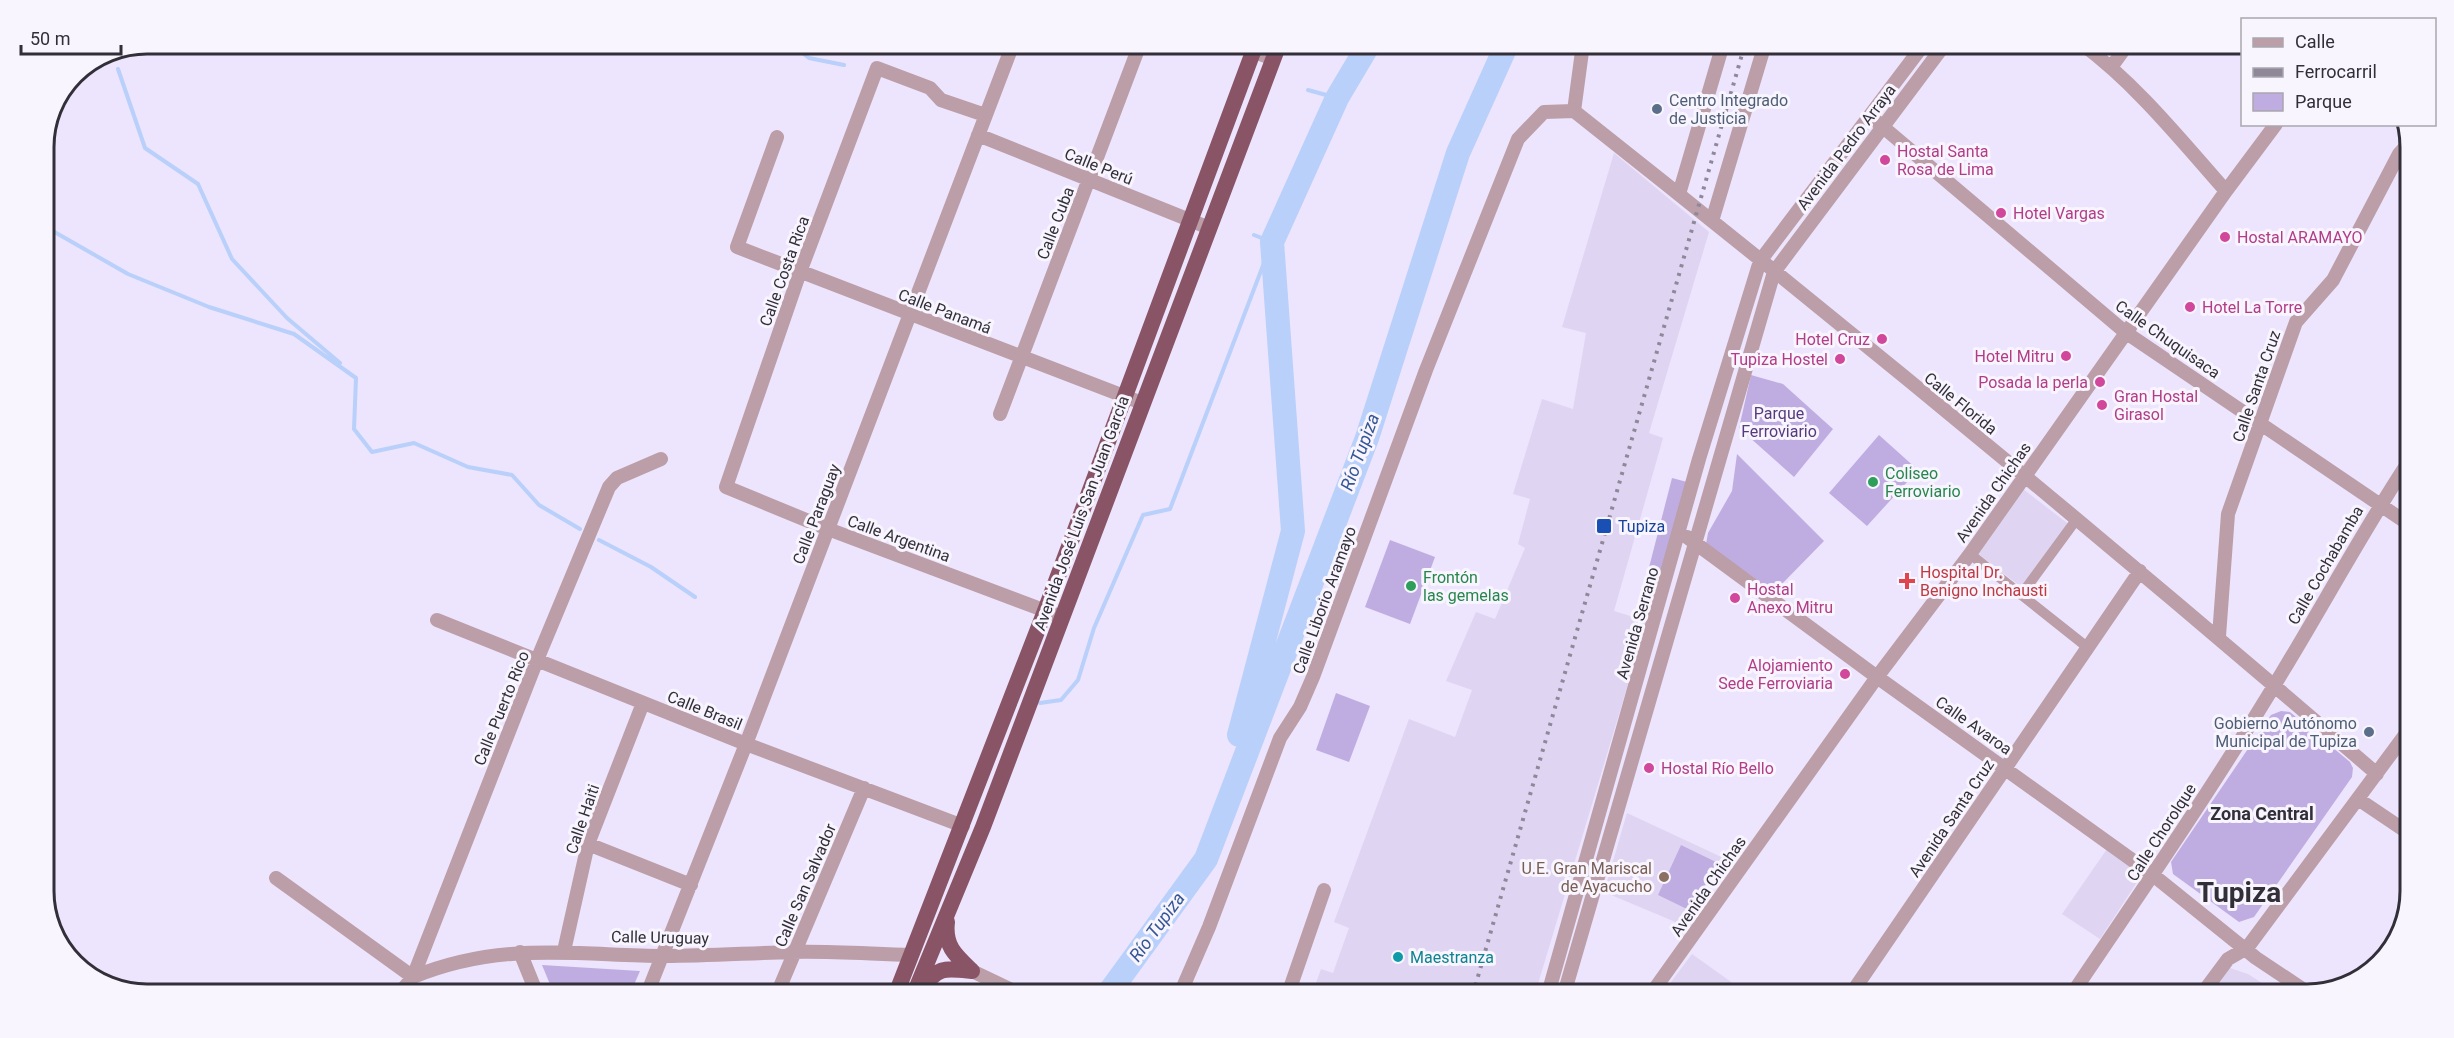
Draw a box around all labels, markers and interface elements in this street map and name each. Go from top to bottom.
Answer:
scale bar [21,18,122,56]
legend [2241,18,2436,126]
text: 50 m [30,28,70,49]
text: Calle [2295,31,2335,52]
text: Ferrocarril [2295,61,2377,82]
street label: Avenida Pedro Arraya [1793,81,1900,214]
place label: Centro Integrado de Justicia [1669,91,1788,128]
text: Parque [2295,91,2352,112]
marker: Centro Integrado de Justicia [1650,102,1664,116]
place label: Hostal Santa Rosa de Lima [1897,142,1994,179]
street label: Calle Perú [1062,144,1136,189]
marker: Hostal Santa Rosa de Lima [1878,153,1892,167]
street label: Calle Cuba [1033,184,1078,262]
place label: Hotel Vargas [2013,204,2105,223]
marker: Hotel Vargas [1994,206,2008,220]
street label: Calle Costa Rica [756,213,813,329]
place label: Hostal ARAMAYO [2237,228,2363,247]
marker: Hostal ARAMAYO [2218,230,2232,244]
street label: Calle Panamá [896,285,994,338]
street label: Calle Chuquisaca [2112,296,2224,383]
place label: Hotel La Torre [2202,298,2302,317]
marker: Hotel La Torre [2183,300,2197,314]
street label: Calle Santa Cruz [2228,328,2285,445]
place label: Hotel Cruz [1795,330,1870,349]
marker: Hotel Cruz [1875,332,1889,346]
place label: Hotel Mitru [1975,347,2054,366]
marker: Hotel Mitru [2059,349,2073,363]
place label: Tupiza Hostel [1730,350,1828,369]
marker: Tupiza Hostel [1833,352,1847,366]
street label: Calle Florida [1920,368,2001,439]
place label: Posada la perla [1978,373,2088,392]
marker: Posada la perla [2093,375,2107,389]
place label: Gran Hostal Girasol [2114,387,2198,424]
street label: Avenida José Luis San Juan García [1030,393,1133,633]
marker: Gran Hostal Girasol [2095,398,2109,412]
park label: Parque Ferroviario [1741,404,1817,441]
water label: Río Tupiza [1336,410,1383,493]
street label: Avenida Chichas [1952,439,2035,546]
street label: Calle Paraguay [789,461,844,567]
place label: Coliseo Ferroviario [1885,464,1961,501]
marker: Coliseo Ferroviario [1866,475,1880,489]
street label: Calle Cochabamba [2284,502,2367,628]
street label: Calle Argentina [845,511,953,566]
marker: Tupiza [1595,517,1613,535]
place label: Tupiza [1618,517,1665,536]
street label: Calle Liborio Aramayo [1289,524,1360,677]
place label: Hospital Dr. Benigno Inchausti [1920,563,2047,600]
street label: Avenida Serrano [1612,565,1663,681]
place label: Frontón las gemelas [1423,568,1509,605]
marker: Hospital Dr. Benigno Inchausti [1898,572,1916,590]
marker: Frontón las gemelas [1404,579,1418,593]
place label: Hostal Anexo Mitru [1747,580,1833,617]
marker: Hostal Anexo Mitru [1728,591,1742,605]
street label: Calle Puerto Rico [470,648,533,768]
place label: Alojamiento Sede Ferroviaria [1718,656,1833,693]
marker: Alojamiento Sede Ferroviaria [1838,667,1852,681]
street label: Calle Brasil [665,687,745,734]
street label: Calle Avaroa [1932,692,2016,759]
place label: Gobierno Autónomo Municipal de Tupiza [2214,714,2357,751]
marker: Gobierno Autónomo Municipal de Tupiza [2362,725,2376,739]
street label: Avenida Santa Cruz [1905,756,1998,881]
place label: Hostal Río Bello [1661,759,1774,778]
marker: Hostal Río Bello [1642,761,1656,775]
street label: Calle Chorolque [2123,780,2200,885]
street label: Calle Haiti [562,782,603,857]
district label: Zona Central [2210,803,2314,824]
street label: Calle San Salvador [771,820,840,950]
street label: Avenida Chichas [1667,833,1750,940]
place label: U.E. Gran Mariscal de Ayacucho [1521,859,1652,896]
marker: U.E. Gran Mariscal de Ayacucho [1657,870,1671,884]
district label: Tupiza [2197,876,2281,909]
water label: Río Tupiza [1124,888,1189,965]
street label: Calle Uruguay [611,927,710,948]
place label: Maestranza [1410,948,1494,967]
marker: Maestranza [1391,950,1405,964]

